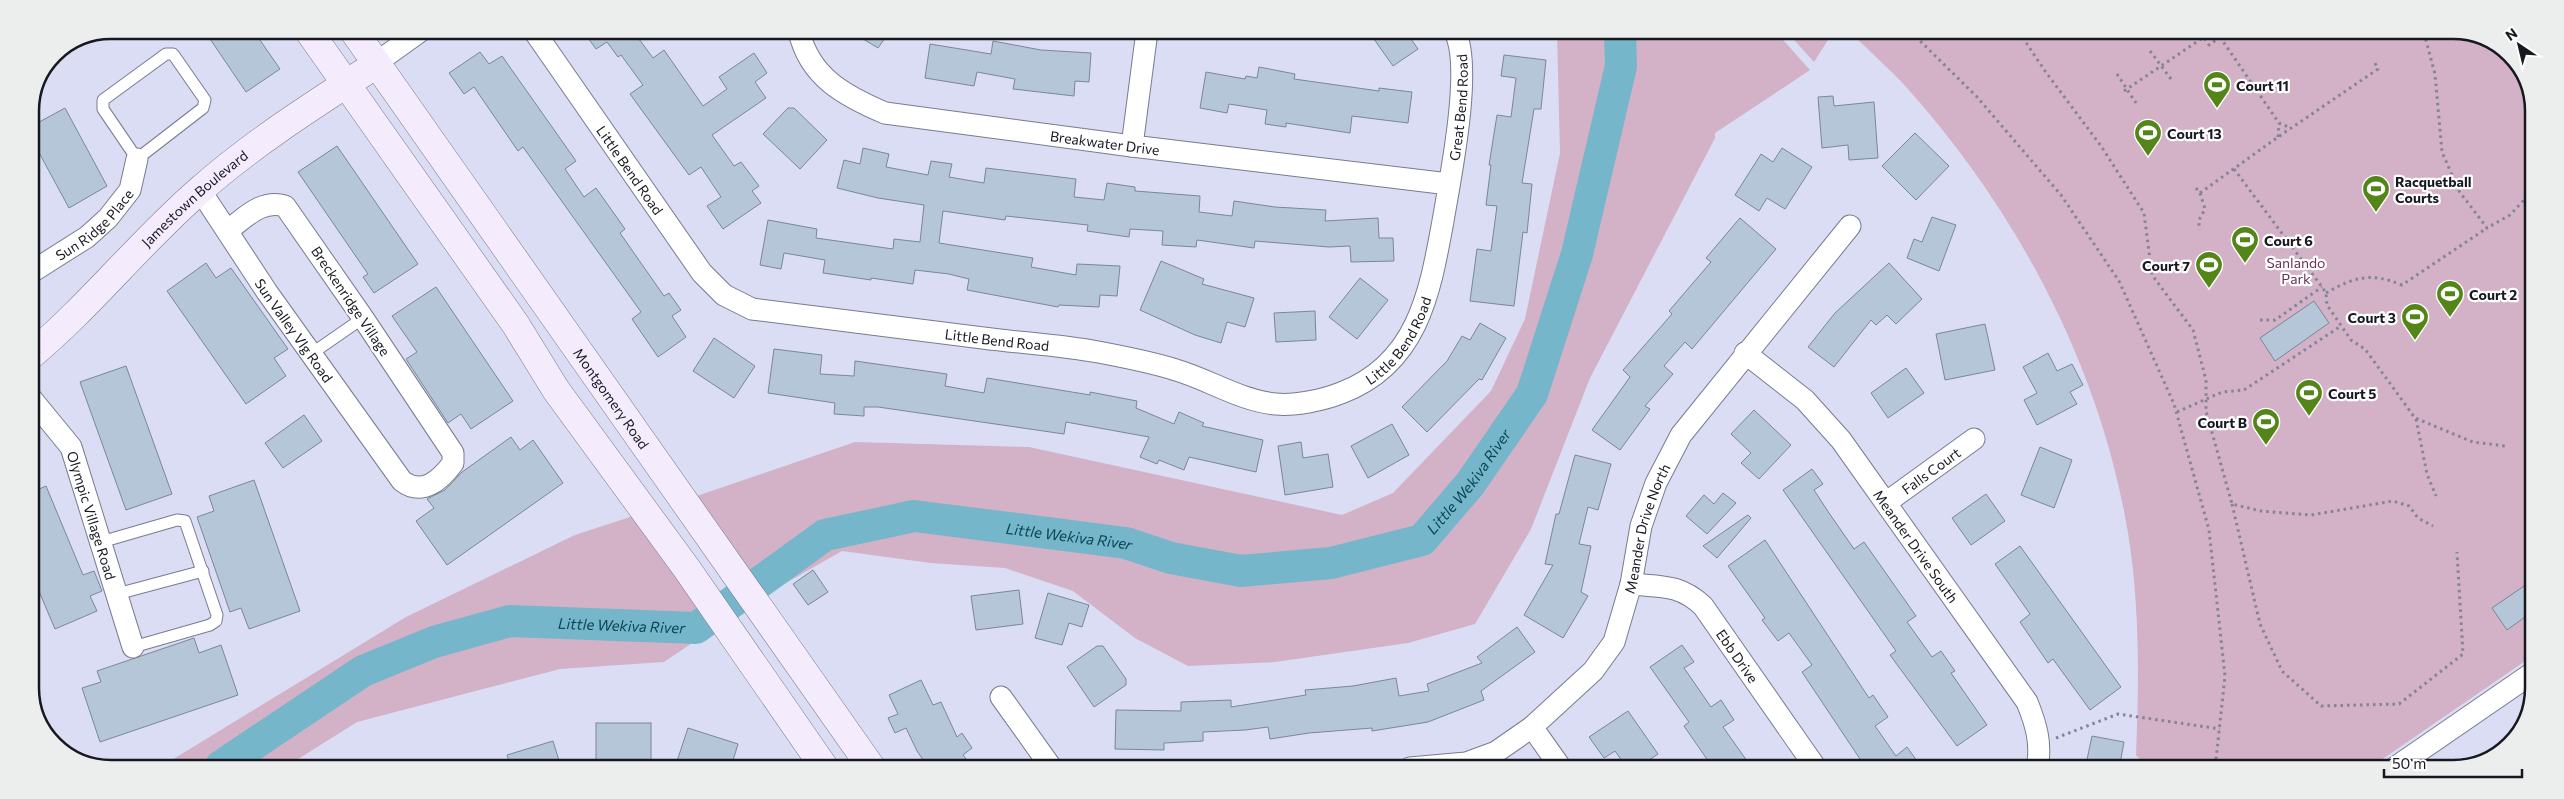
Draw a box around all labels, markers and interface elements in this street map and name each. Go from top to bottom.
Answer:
north arrow [2494,20,2544,70]
text: N [2502,24,2520,44]
street label: Great Bend Road [1445,54,1470,162]
sports icon: Court 11 [2202,70,2232,109]
place label: Court 11 [2236,77,2289,94]
sports icon: Court 13 [2133,118,2163,157]
street label: Little Bend Road [594,122,667,218]
place label: Court 13 [2167,125,2222,142]
street label: Breakwater Drive [1049,127,1161,158]
street label: Jamestown Boulevard [137,146,251,250]
place label: Racquetball Courts [2395,173,2472,206]
sports icon: Racquetball Courts [2361,174,2391,213]
street label: Sun Ridge Place [52,185,136,263]
sports icon: Court 6 [2230,225,2260,264]
place label: Court 6 [2264,232,2313,249]
street label: Breckenridge Village [308,243,394,359]
sports icon: Court 7 [2194,250,2224,289]
park label: Sanlando Park [2267,254,2325,287]
place label: Court 7 [2142,257,2190,274]
street label: Sun Valley Vlg Road [252,275,337,385]
sports icon: Court 2 [2435,279,2465,318]
place label: Court 2 [2469,286,2517,303]
street label: Little Bend Road [1362,294,1434,388]
sports icon: Court 3 [2400,302,2430,341]
place label: Court 3 [2348,309,2396,326]
street label: Little Bend Road [944,325,1050,354]
street label: Montgomery Road [571,345,653,452]
sports icon: Court 5 [2294,378,2324,417]
place label: Court 5 [2328,385,2376,402]
sports icon: Court B [2251,407,2281,446]
place label: Court B [2197,414,2247,431]
water label: Little Wekiva River [1422,425,1515,537]
street label: Falls Court [1898,443,1964,497]
street label: Olympic Village Road [64,449,120,582]
street label: Meander Drive North [1620,461,1673,595]
street label: Meander Drive South [1870,486,1962,606]
water label: Little Wekiva River [1005,519,1136,554]
water label: Little Wekiva River [558,614,687,637]
street label: Ebb Drive [1713,626,1762,686]
scale bar [2384,746,2522,778]
text: 50 m [2392,754,2426,772]

